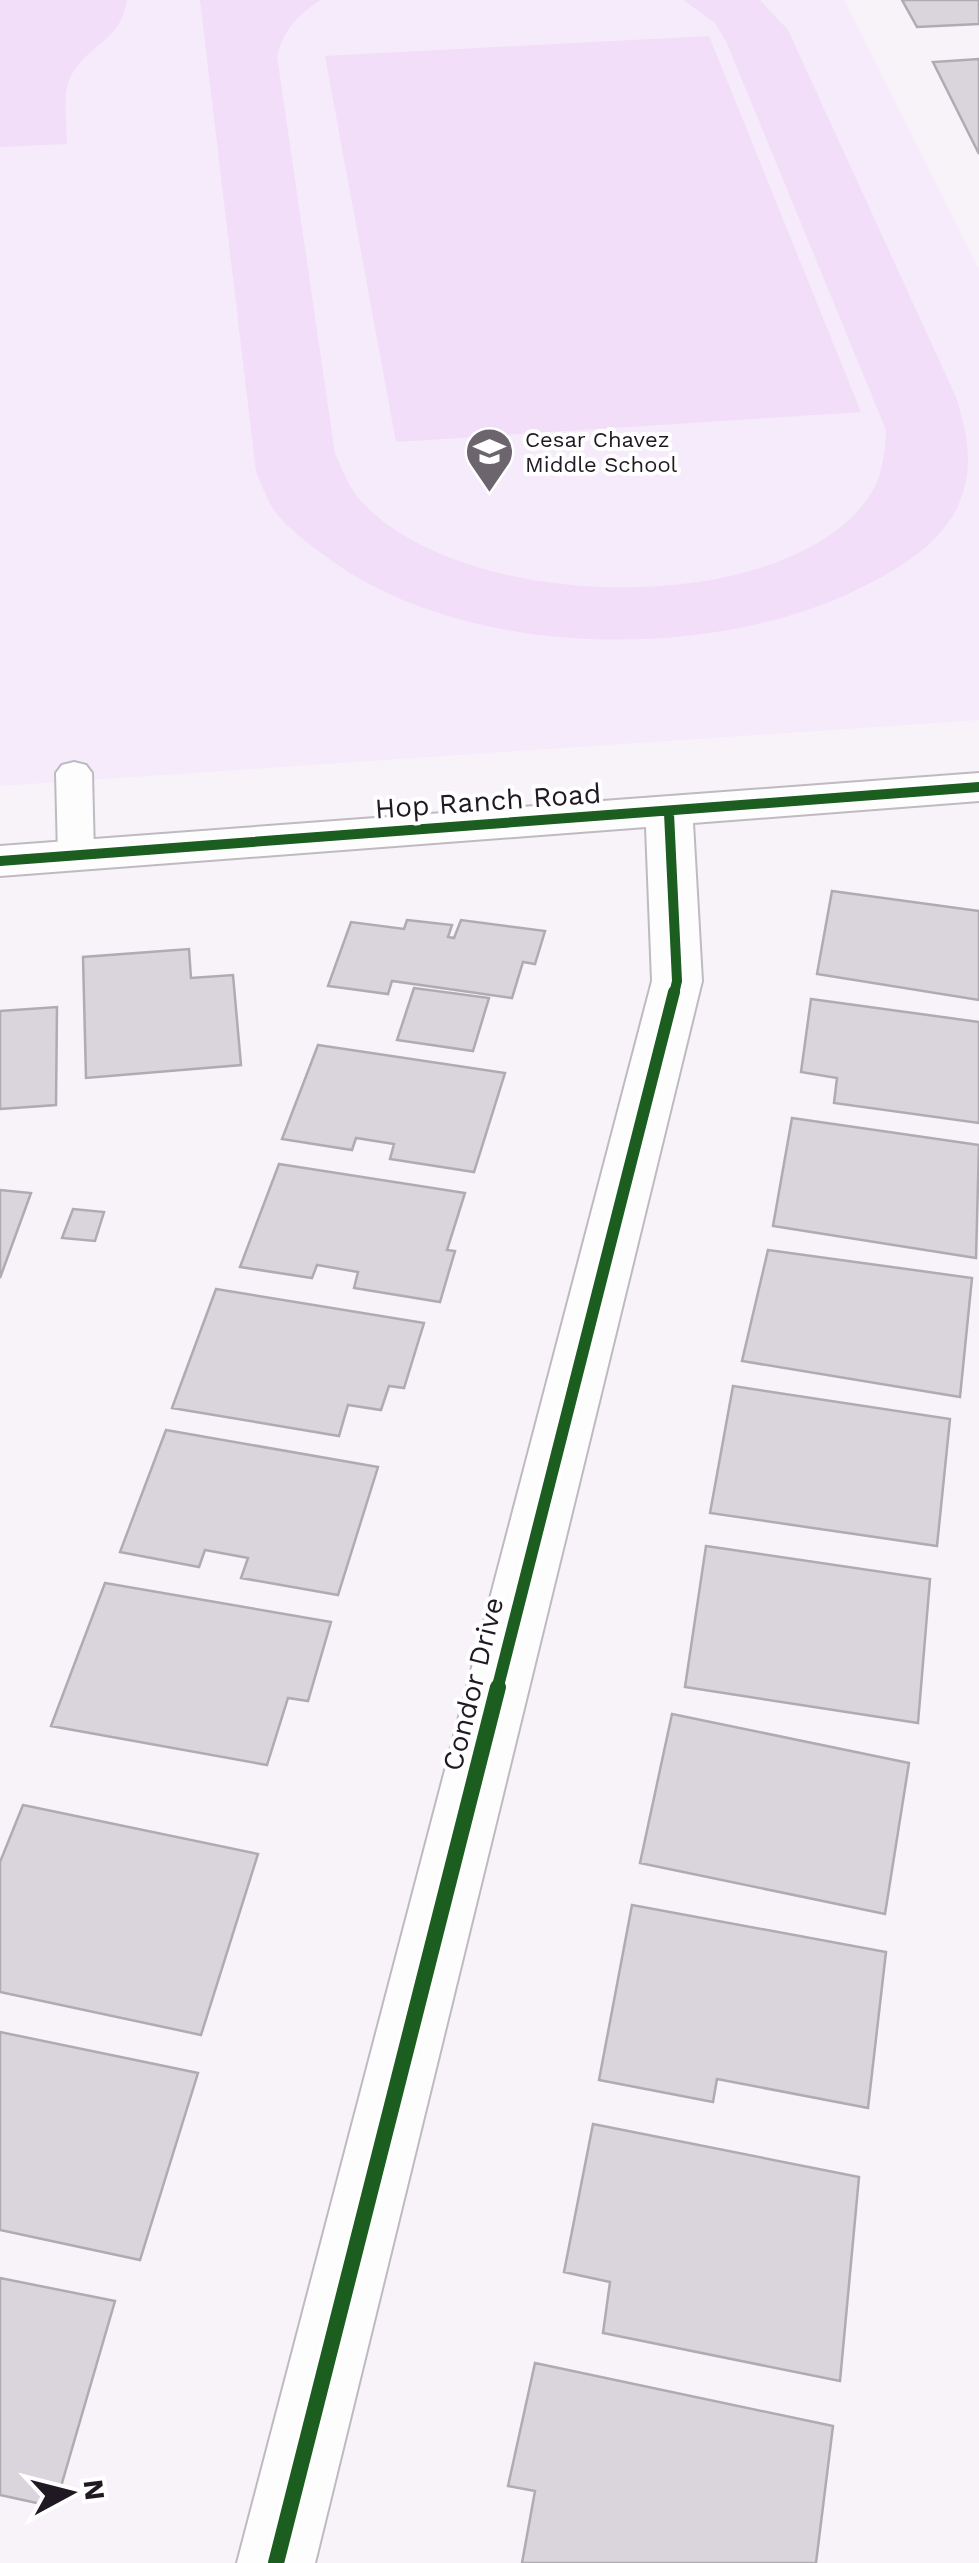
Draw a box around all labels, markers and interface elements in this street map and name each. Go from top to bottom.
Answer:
school or university icon: Cesar Chavez Middle School [464,426,516,494]
place label: Cesar Chavez Middle School [525,427,678,477]
street label: Hop Ranch Road [374,777,602,825]
street label: Condor Drive [435,1594,511,1774]
north arrow [20,2443,120,2543]
text: N [77,2478,112,2502]

